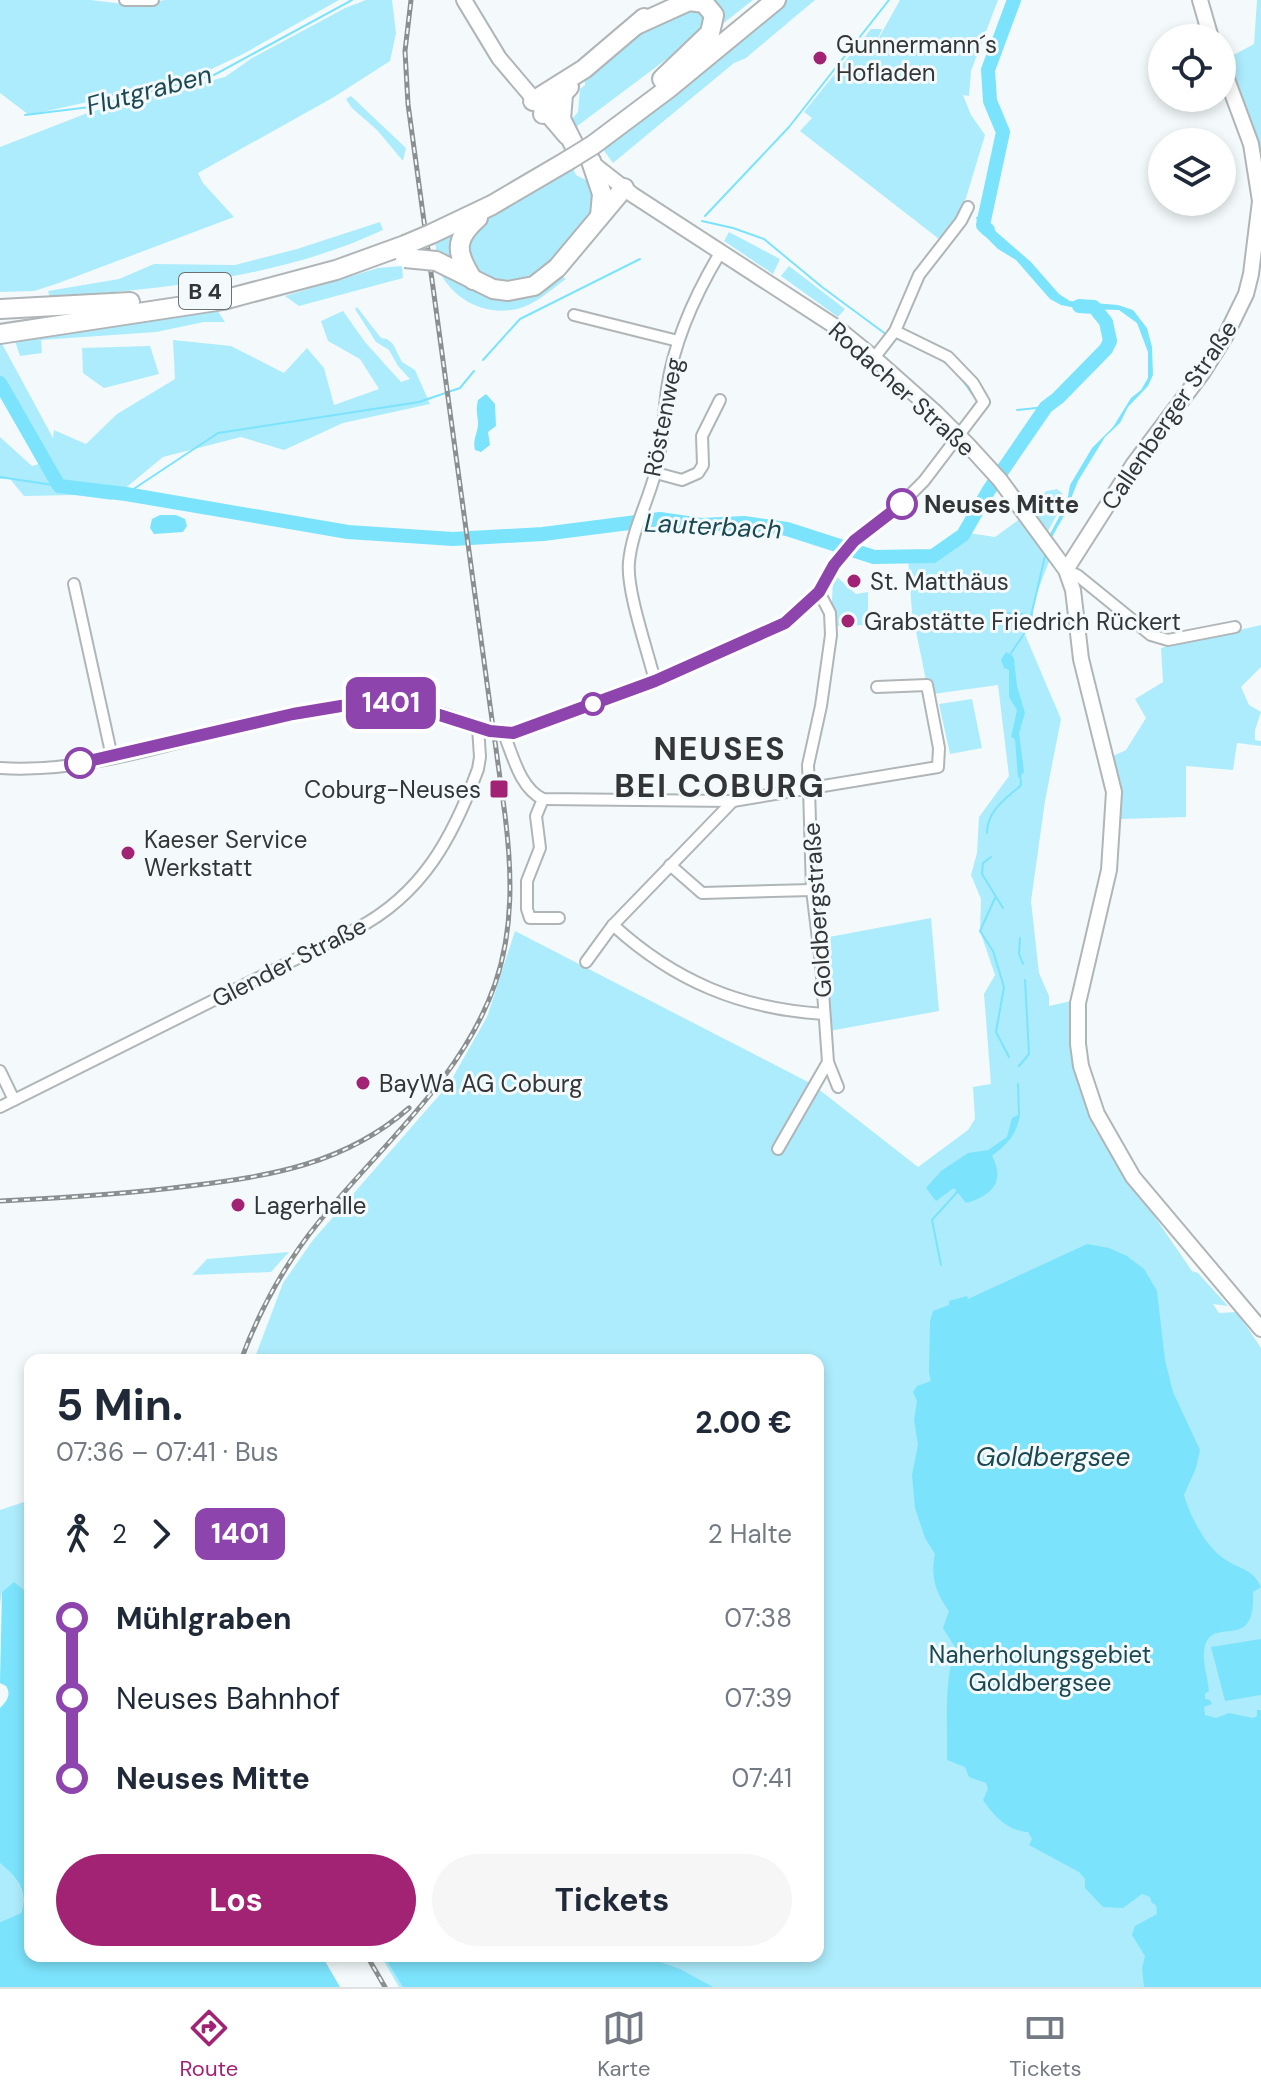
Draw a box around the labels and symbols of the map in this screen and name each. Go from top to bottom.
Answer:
place label: Gunnermann´s Hofladen [836,29,997,88]
marker: Gunnermann´s Hofladen [811,49,829,67]
water label: Flutgraben [82,57,216,123]
road number: B 4 [179,273,231,309]
street label: Callenberger Straße [1094,314,1244,516]
street label: Rodacher Straße [822,315,982,463]
street label: Röstenweg [636,355,690,479]
marker: Neuses Mitte [887,489,917,519]
place label: Neuses Mitte [924,489,1079,520]
water label: Lauterbach [643,505,783,547]
place label: St. Matthäus [870,566,1009,597]
marker: St. Matthäus [845,572,863,590]
place label: Grabstätte Friedrich Rückert [864,606,1181,637]
marker: Grabstätte Friedrich Rückert [839,612,857,630]
line badge: 1401 [335,677,447,729]
unlabelled marker [582,693,604,715]
district label: NEUSES BEI COBURG [614,728,826,807]
unlabelled marker [65,748,95,778]
place label: Coburg-Neuses [304,774,481,805]
marker: Coburg-Neuses [488,778,510,800]
street label: Goldbergstraße [795,821,839,999]
place label: Kaeser Service Werkstatt [144,824,307,883]
marker: Kaeser Service Werkstatt [119,844,137,862]
street label: Glender Straße [207,910,371,1014]
place label: BayWa AG Coburg [379,1068,583,1099]
marker: BayWa AG Coburg [354,1074,372,1092]
place label: Lagerhalle [254,1190,366,1221]
marker: Lagerhalle [229,1196,247,1214]
water label: Goldbergsee [976,1440,1130,1474]
park label: Naherholungsgebiet Goldbergsee [929,1639,1151,1698]

